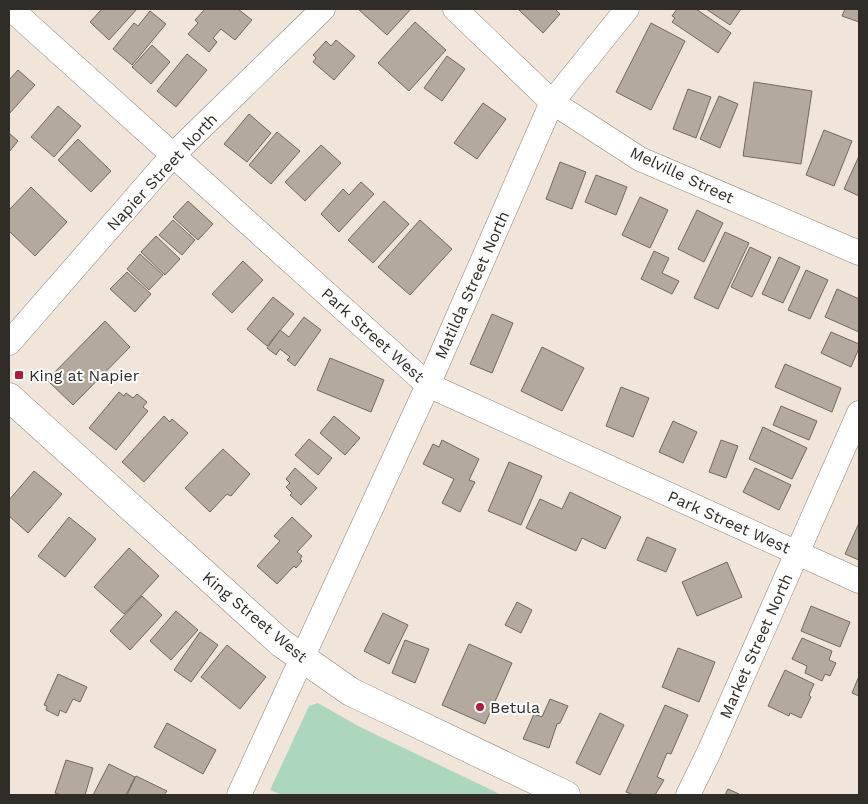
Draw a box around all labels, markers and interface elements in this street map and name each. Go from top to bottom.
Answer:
street label: Napier Street North [103,109,221,235]
street label: Melville Street [627,143,737,208]
street label: Matilda Street North [431,208,513,362]
street label: Park Street West [318,284,429,386]
place label: King at Napier [29,366,140,385]
marker: King at Napier [13,369,25,381]
street label: Park Street West [665,486,793,558]
street label: King Street West [199,568,312,667]
street label: Market Street North [715,571,797,721]
place label: Betula [490,698,540,717]
marker: Betula [474,701,486,713]

